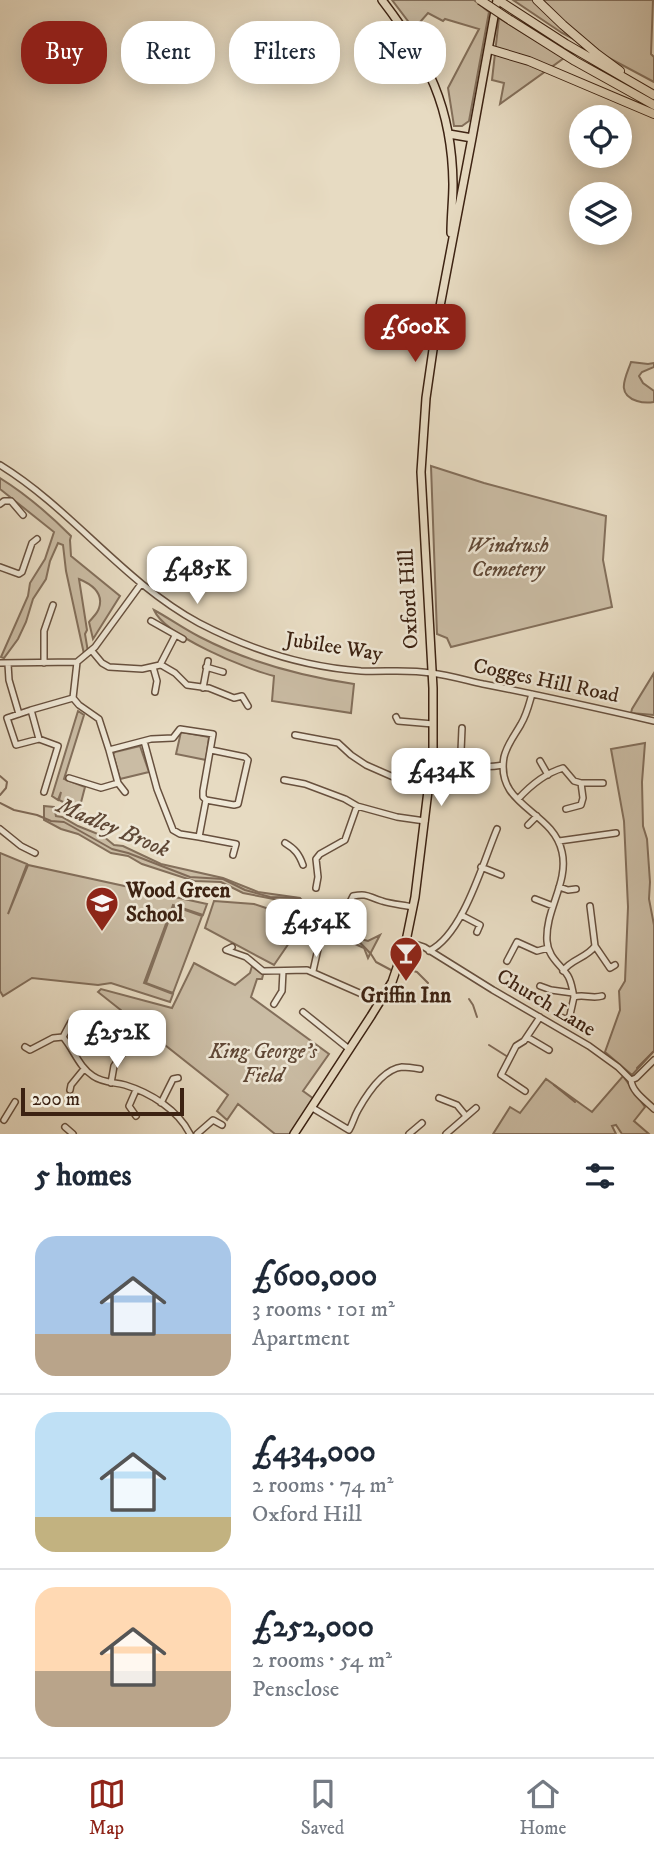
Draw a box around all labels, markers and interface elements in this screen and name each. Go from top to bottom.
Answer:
chip: Buy [21,21,107,84]
chip: Rent [121,21,215,84]
chip: Filters [229,21,340,84]
chip: New [354,21,446,84]
map controls [569,105,632,245]
button: locate [569,105,632,168]
button: layers [569,182,632,245]
pin: £600K [366,304,464,364]
text: £600K [381,312,449,341]
park label: Windrush Cemetery [467,533,549,583]
pin: £485K [148,546,246,606]
street label: Oxford Hill [393,548,425,650]
text: £485K [163,554,231,583]
street label: Jubilee Way [281,626,386,668]
street label: Cogges Hill Road [471,653,622,709]
pin: £434K [392,748,490,808]
text: £434K [407,756,475,785]
water label: Madley Brook [51,791,174,865]
place label: Wood Green School [125,878,231,928]
school or university icon: Wood Green School [83,884,121,933]
pin: £454K [267,900,365,959]
text: £454K [282,907,350,936]
bar icon: Griffin Inn [387,934,425,983]
street label: Church Lane [492,963,601,1043]
place label: Griffin Inn [361,983,452,1009]
pin: £252K [68,1010,166,1070]
text: £252K [84,1018,150,1047]
park label: King George's Field [208,1039,318,1089]
scale bar [21,1085,184,1117]
text: 200 m [32,1088,80,1111]
icon: filters [581,1157,619,1195]
text: 5 homes [35,1158,131,1195]
text: £600,000 [252,1258,377,1295]
icon: home [91,1264,175,1348]
text: 3 rooms · 101 m² [252,1295,395,1324]
text: Apartment [252,1324,350,1353]
text: £434,000 [252,1434,376,1471]
icon: home [91,1440,175,1524]
text: 2 rooms · 74 m² [252,1471,393,1500]
text: Oxford Hill [252,1500,362,1529]
text: £252,000 [252,1609,374,1646]
icon: home [91,1615,175,1699]
text: 2 rooms · 54 m² [252,1646,392,1675]
text: Pensclose [252,1675,339,1704]
tab: Map [88,1775,126,1840]
tab: Saved [301,1775,344,1840]
tab: Home [519,1775,566,1840]

